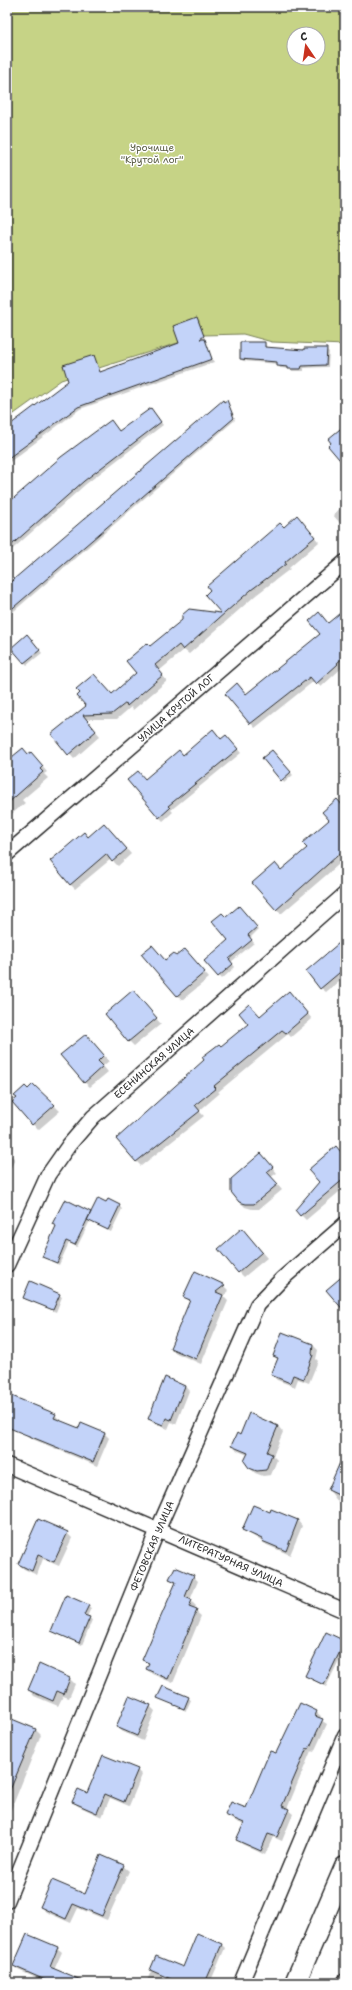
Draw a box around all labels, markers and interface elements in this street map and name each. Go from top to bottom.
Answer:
north arrow [286,26,326,66]
text: С [299,29,309,45]
park label: Урочище "Крутой лог" [121,141,183,166]
street label: УЛИЦА КРУТОЙ ЛОГ [135,671,218,745]
street label: ЕСЕНИНСКАЯ УЛИЦА [111,1024,197,1102]
street label: ФЕТОВСКАЯ УЛИЦА [127,1499,177,1593]
street label: ЛИТЕРАТУРНАЯ УЛИЦА [177,1532,285,1590]

